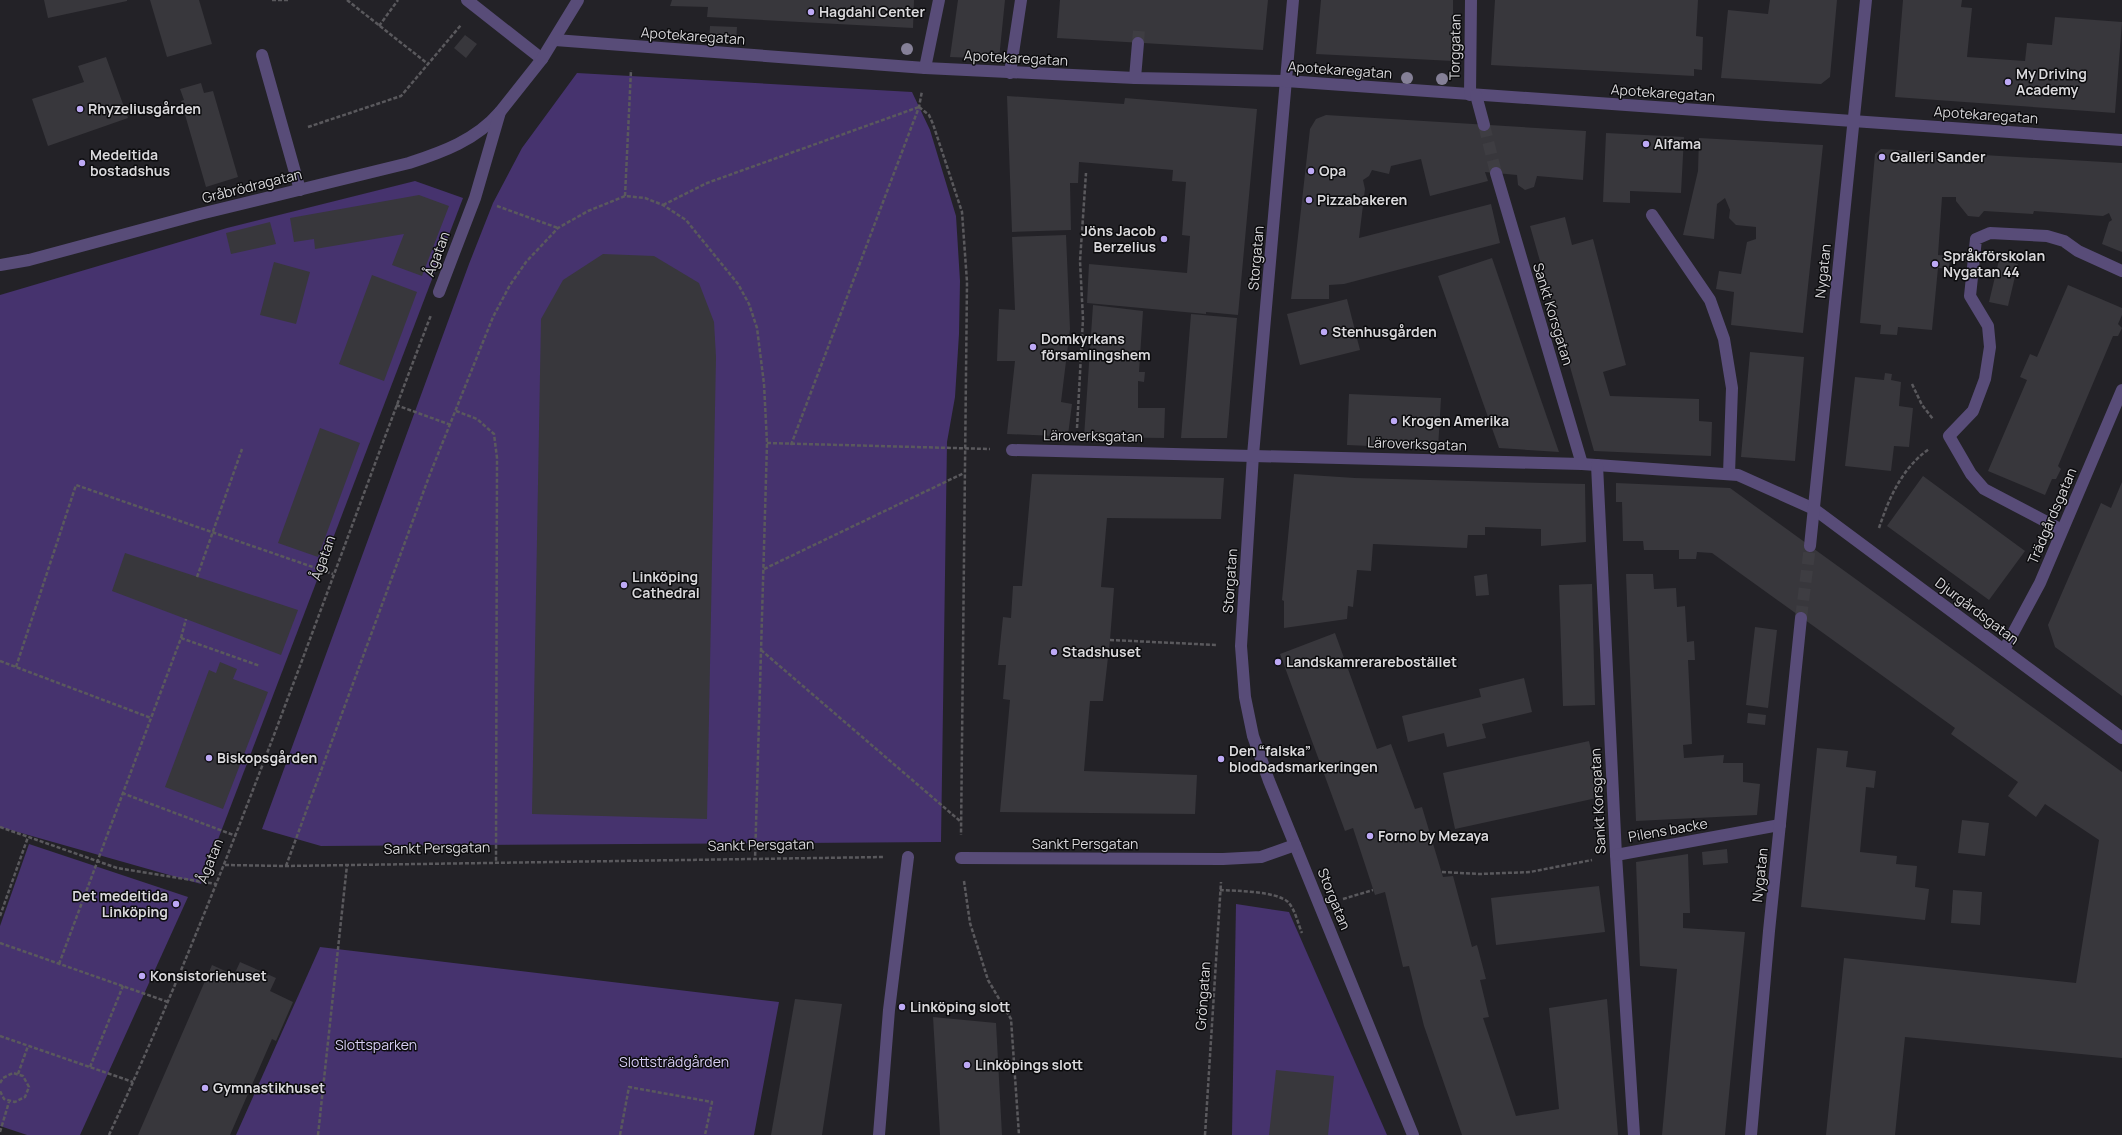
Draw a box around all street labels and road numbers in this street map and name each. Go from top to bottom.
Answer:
street label: Torggatan [1444,14,1465,80]
street label: Apotekaregatan [640,22,746,49]
street label: Apotekaregatan [963,45,1069,70]
street label: Apotekaregatan [1287,56,1393,83]
street label: Apotekaregatan [1610,79,1716,106]
street label: Apotekaregatan [1933,101,2039,128]
street label: Gråbrödragatan [200,164,304,207]
street label: Storgatan [1243,225,1268,291]
street label: Ågatan [419,229,454,279]
street label: Nygatan [1810,243,1835,299]
street label: Sankt Korsgatan [1529,260,1578,367]
street label: Läroverksgatan [1043,425,1143,446]
street label: Läroverksgatan [1367,432,1467,455]
street label: Trädgårdsgatan [2023,465,2080,567]
street label: Ågatan [306,533,339,583]
street label: Storgatan [1218,548,1241,614]
street label: Djurgårdsgatan [1932,573,2023,648]
street label: Sankt Korsgatan [1585,748,1610,854]
street label: Pilens backe [1627,813,1709,846]
street label: Sankt Persgatan [708,834,814,855]
street label: Sankt Persgatan [1032,834,1138,853]
street label: Ågatan [192,836,227,886]
street label: Sankt Persgatan [384,837,490,858]
street label: Nygatan [1747,847,1772,903]
street label: Storgatan [1314,865,1355,932]
street label: Gröngatan [1191,961,1214,1031]

